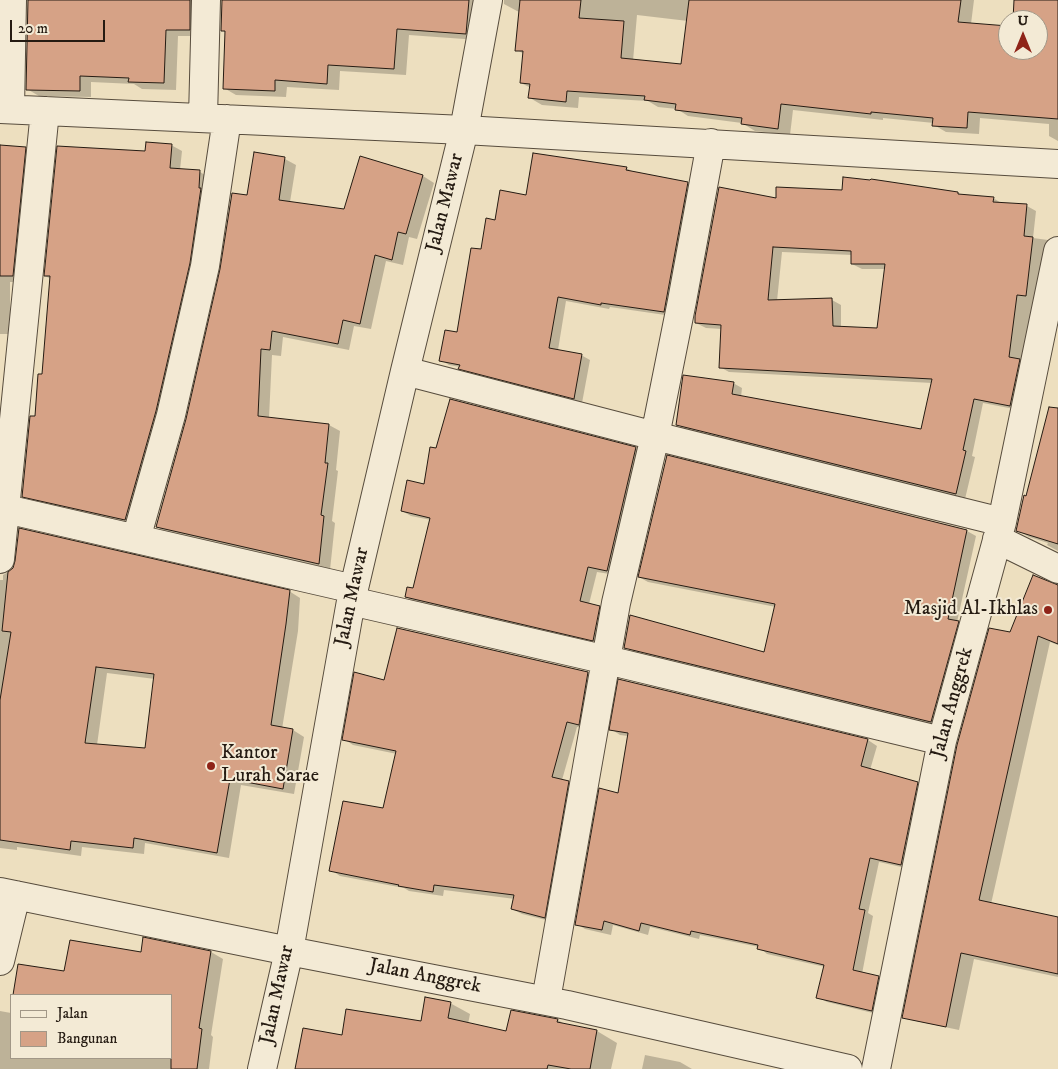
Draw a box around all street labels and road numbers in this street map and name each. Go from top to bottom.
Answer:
street label: Jalan Mawar [422,151,470,255]
street label: Jalan Mawar [331,545,375,649]
street label: Jalan Anggrek [927,645,979,761]
street label: Jalan Mawar [256,943,300,1047]
street label: Jalan Anggrek [367,954,483,1000]

